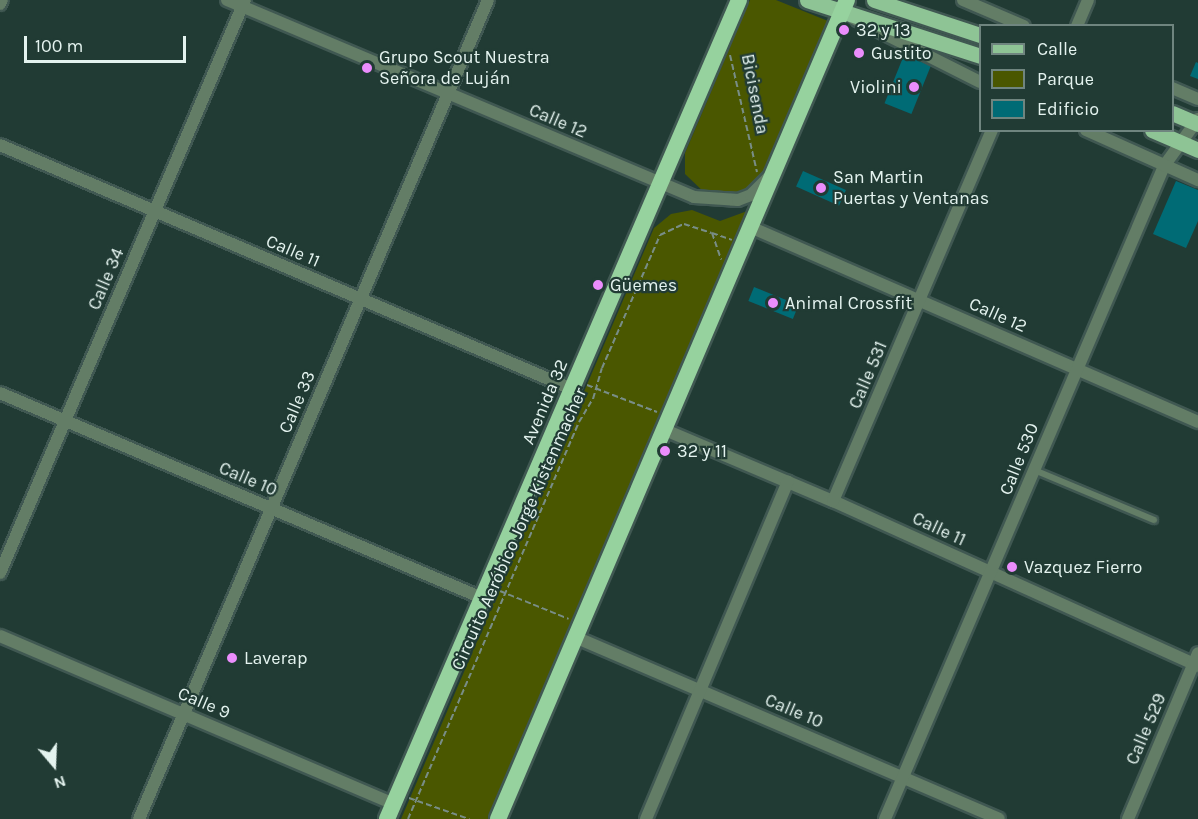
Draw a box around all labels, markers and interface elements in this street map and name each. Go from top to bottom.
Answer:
place label: 32 y 13 [856,19,911,41]
marker: 32 y 13 [837,23,851,37]
scale bar [27,24,189,62]
legend [979,24,1174,132]
text: 100 m [35,35,83,57]
text: Calle [1037,38,1077,60]
place label: Gustito [871,42,932,64]
marker: Gustito [852,46,866,60]
place label: Grupo Scout Nuestra Señora de Luján [379,47,550,90]
street label: Bicisenda [737,52,773,136]
marker: Grupo Scout Nuestra Señora de Luján [360,61,374,75]
text: Parque [1037,68,1094,90]
place label: Violini [850,76,902,98]
marker: Violini [907,80,921,94]
text: Edificio [1037,98,1099,120]
street label: Calle 12 [526,99,590,143]
place label: San Martin Puertas y Ventanas [833,167,989,210]
marker: San Martin Puertas y Ventanas [814,181,828,195]
street label: Calle 11 [263,230,323,272]
street label: Calle 34 [83,245,129,313]
place label: Güemes [610,274,677,296]
marker: Güemes [591,278,605,292]
place label: Animal Crossfit [785,292,912,314]
street label: Calle 12 [966,293,1030,337]
marker: Animal Crossfit [766,296,780,310]
street label: Calle 531 [844,338,892,412]
street label: Avenida 32 [517,356,573,448]
street label: Calle 33 [274,367,320,437]
street label: Circuito Aeróbico Jorge Kistenmacher [447,384,591,674]
street label: Calle 530 [995,420,1043,498]
place label: 32 y 11 [677,440,727,462]
marker: 32 y 11 [658,444,672,458]
street label: Calle 10 [216,457,280,501]
street label: Calle 11 [909,507,969,551]
place label: Vazquez Fierro [1024,556,1142,578]
marker: Vazquez Fierro [1005,560,1019,574]
place label: Laverap [244,647,308,669]
marker: Laverap [225,651,239,665]
street label: Calle 9 [174,682,234,724]
street label: Calle 10 [762,689,826,733]
street label: Calle 529 [1121,690,1171,768]
north arrow [24,735,84,795]
text: N [52,772,69,793]

